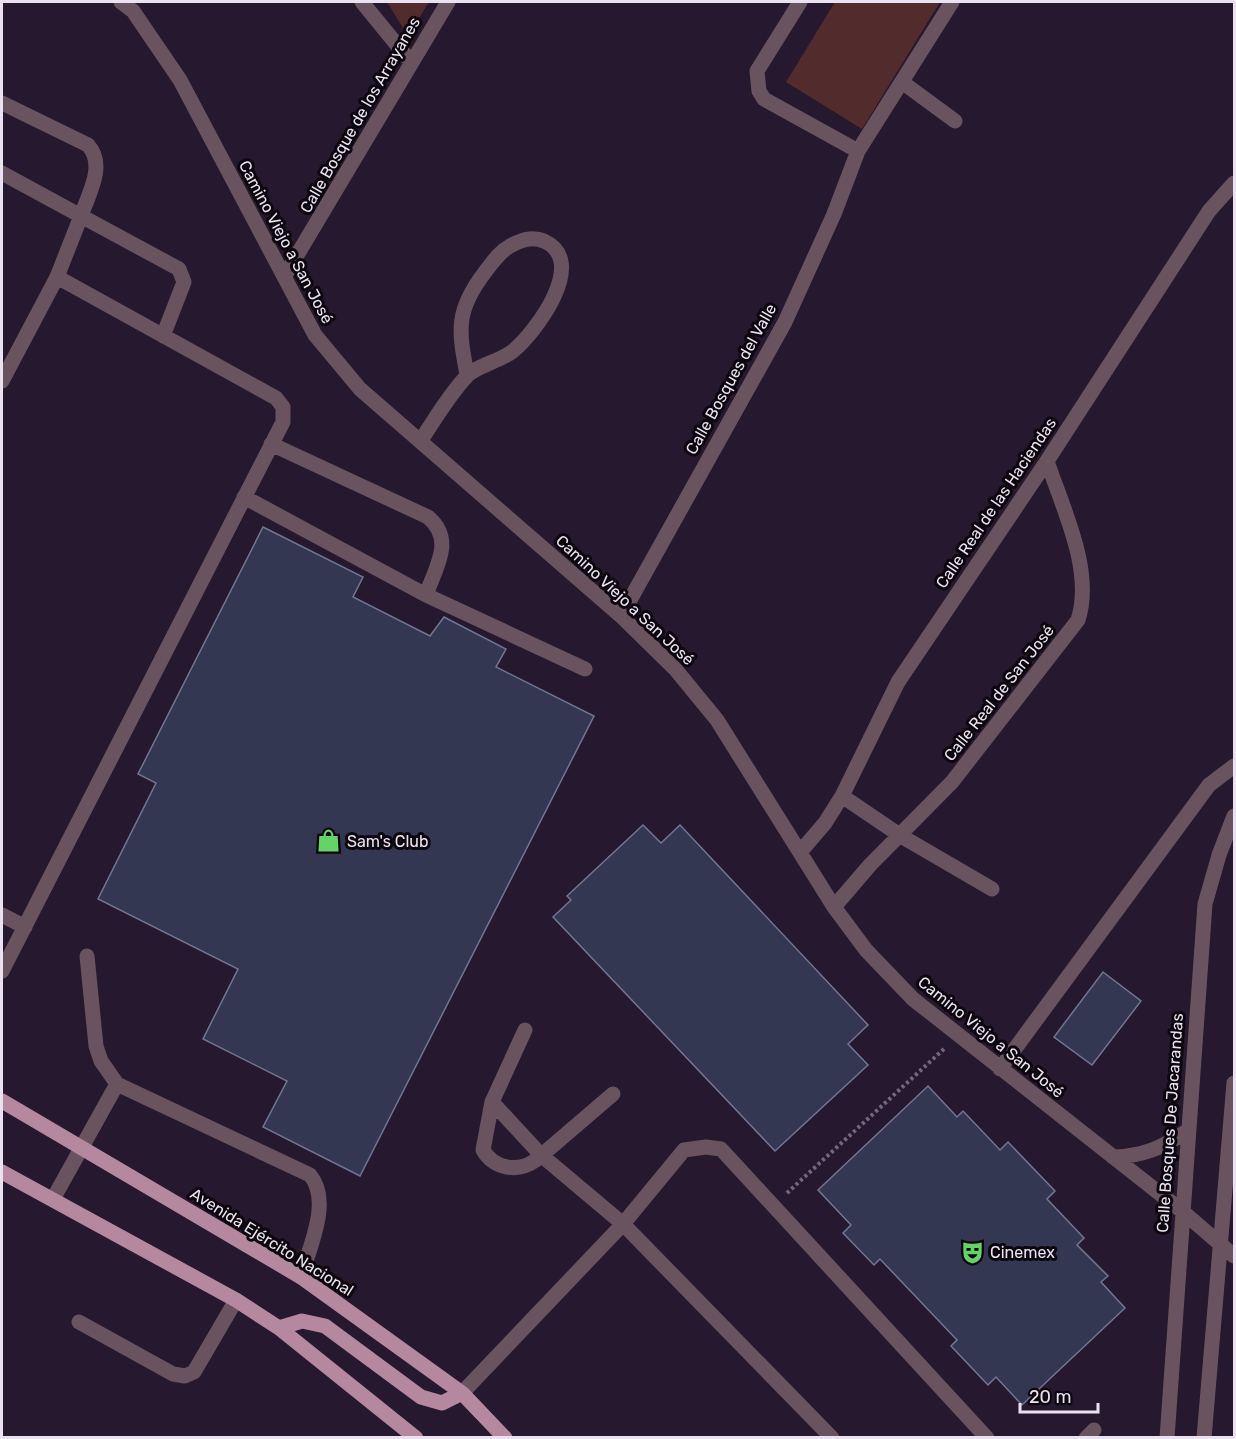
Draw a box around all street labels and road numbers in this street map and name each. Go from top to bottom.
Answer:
street label: Calle Bosque de los Arrayanes [296,14,424,216]
street label: Camino Viejo a San José [235,157,337,327]
street label: Calle Bosques del Valle [682,300,780,458]
street label: Calle Real de las Haciendas [932,414,1060,592]
street label: Camino Viejo a San José [552,531,698,669]
street label: Calle Real de San José [940,621,1058,765]
street label: Camino Viejo a San José [914,972,1068,1102]
street label: Calle Bosques De Jacarandas [1153,1013,1187,1233]
street label: Avenida Ejército Nacional [187,1184,357,1300]

